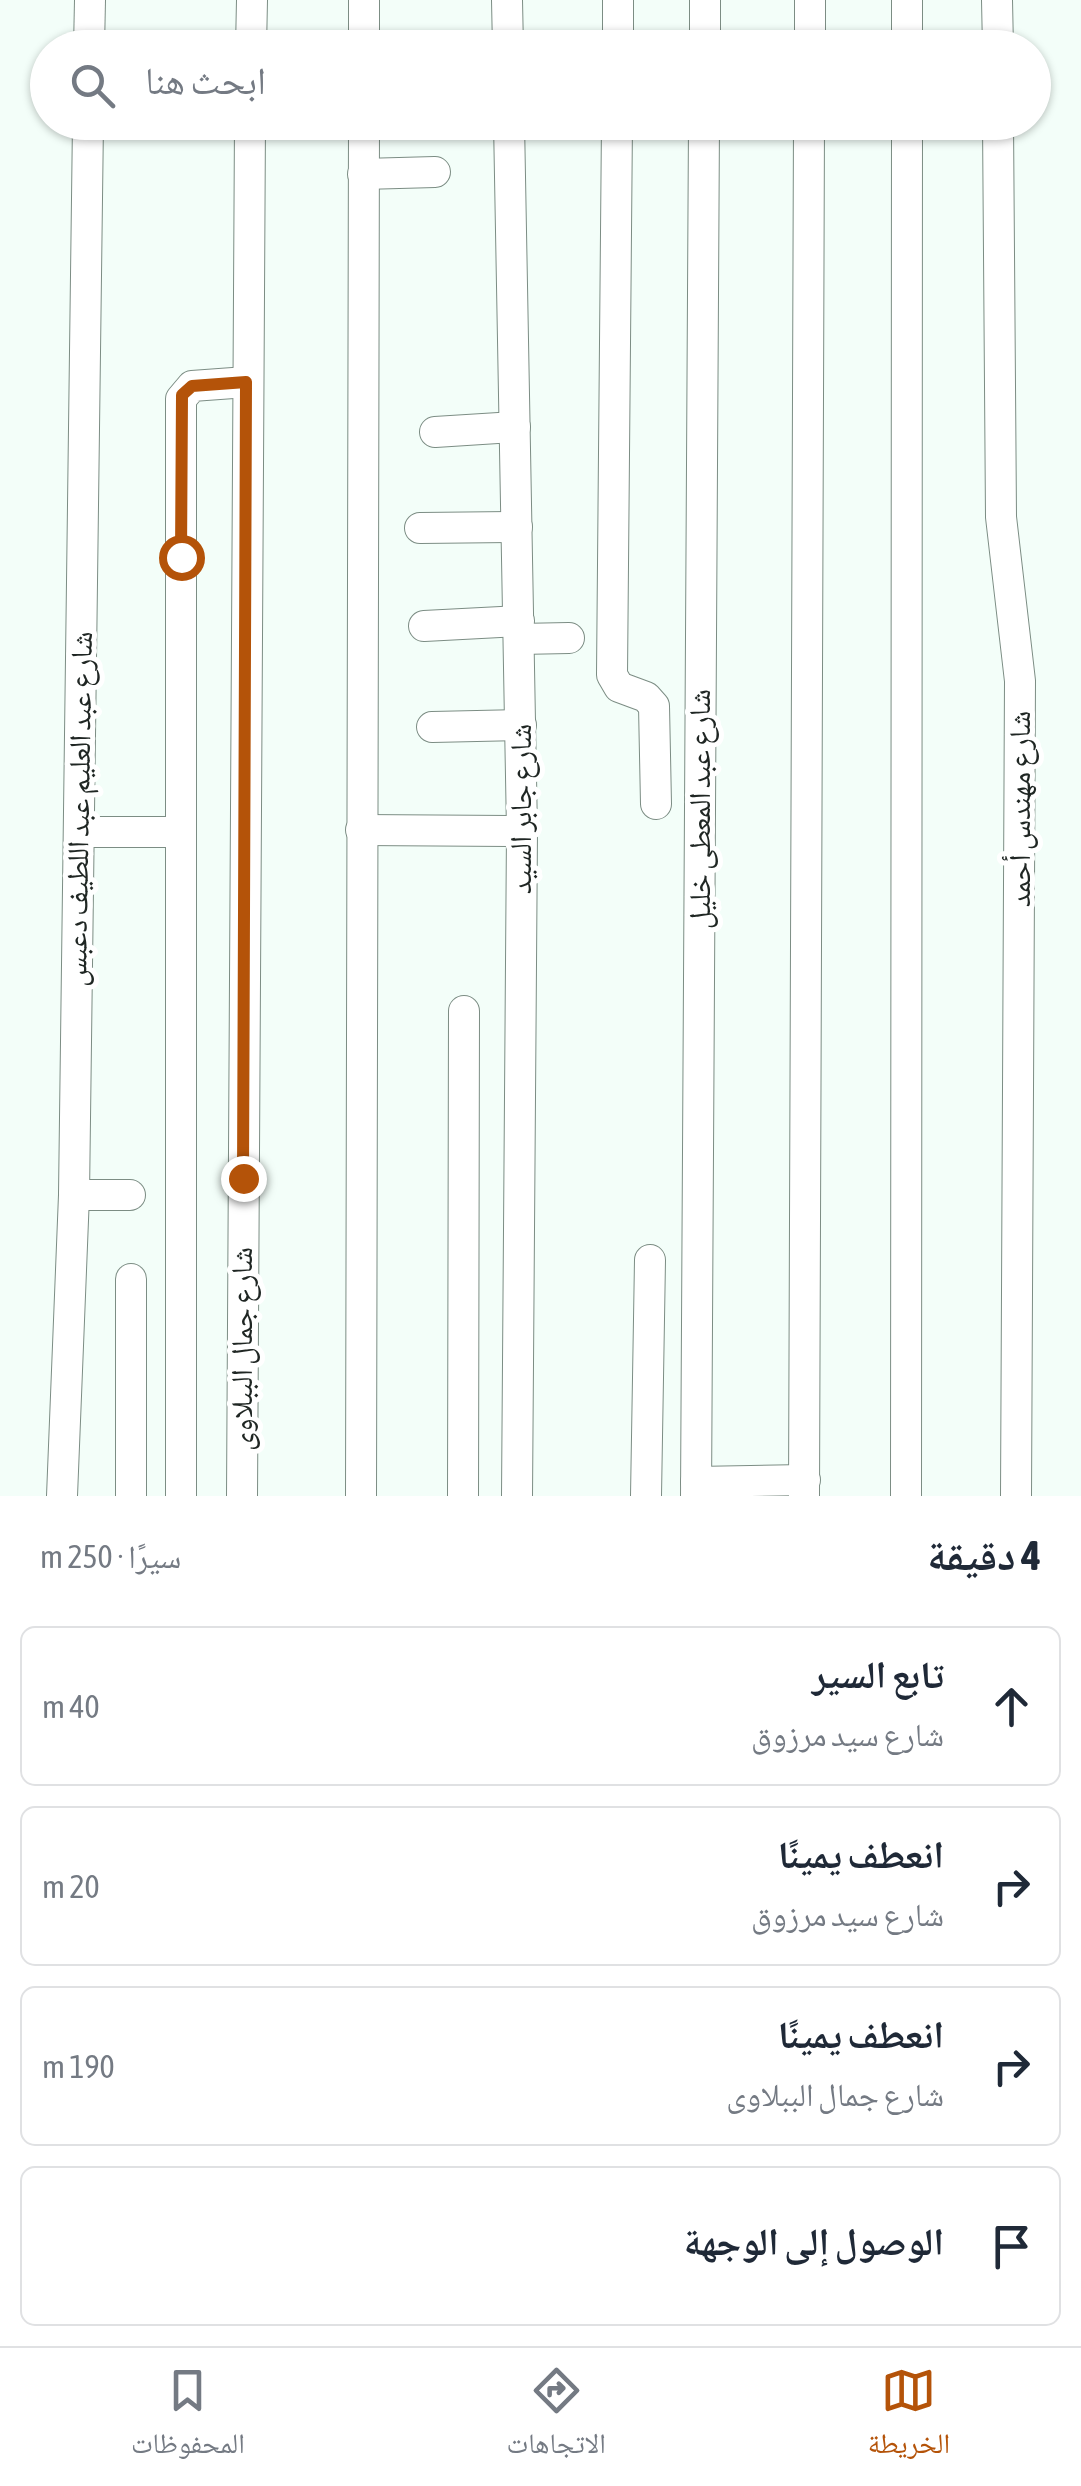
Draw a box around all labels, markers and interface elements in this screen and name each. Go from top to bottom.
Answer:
search box [30,30,1051,140]
icon: search [65,58,120,113]
text: ابحث هنا [145,59,266,102]
route start [159,535,205,581]
street label: شارع عبد العليم عبد اللطيف دعبس [58,631,102,987]
street label: شارع عبد المعطى خليل [682,689,719,929]
street label: شارع مهندس أحمد [1001,711,1039,907]
street label: شارع جابر السيد [503,724,540,894]
route end [221,1156,267,1202]
street label: شارع جمال الببلاوى [224,1247,261,1451]
text: 4 دقيقة [927,1531,1041,1579]
text: سيرًا · 250 m [40,1538,181,1575]
text: تابع السير [812,1653,944,1696]
icon: ahead [984,1679,1039,1734]
text: 40 m [42,1688,100,1725]
text: شارع سيد مرزوق [751,1716,944,1753]
text: انعطف يمينًا [778,1833,944,1876]
icon: right [984,1859,1039,1914]
text: 20 m [42,1868,100,1905]
text: شارع سيد مرزوق [751,1896,944,1933]
text: انعطف يمينًا [778,2013,944,2056]
icon: right [984,2039,1039,2094]
text: 190 m [42,2048,115,2085]
text: شارع جمال الببلاوى [726,2076,944,2113]
icon: arrive [984,2219,1039,2274]
text: الوصول إلى الوجهة [684,2220,944,2263]
tab: المحفوظات [131,2363,245,2471]
tab: الاتجاهات [507,2363,606,2471]
tab: الخريطة [868,2363,950,2471]

